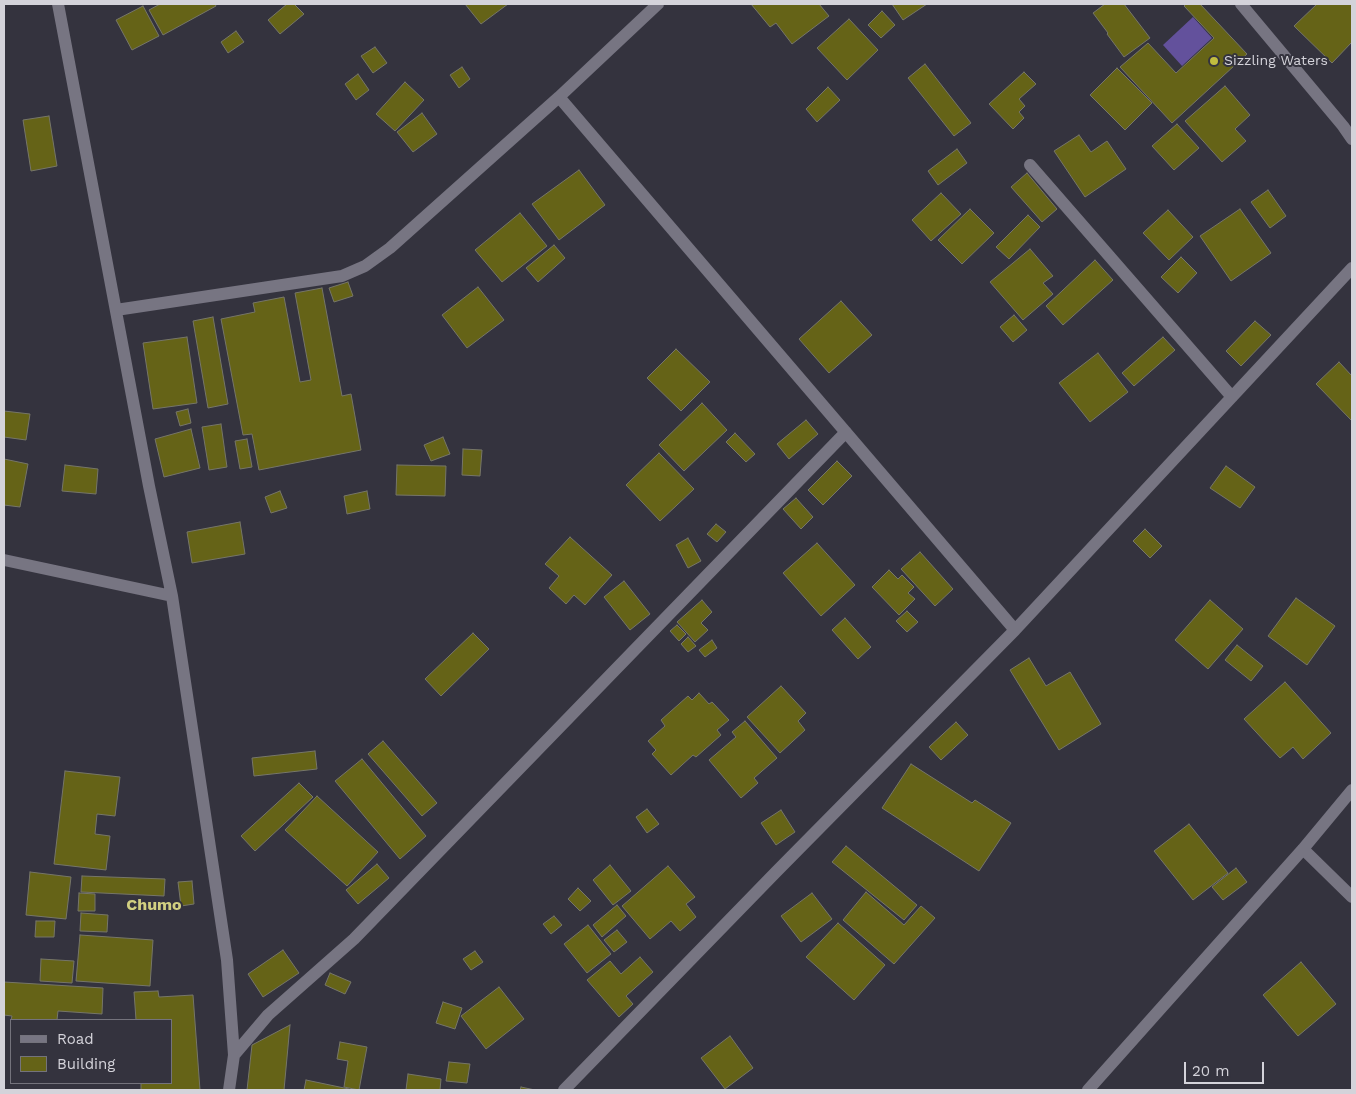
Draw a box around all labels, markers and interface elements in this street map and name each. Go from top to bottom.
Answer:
place label: Sizzling Waters [1224,53,1328,69]
marker: Sizzling Waters [1208,55,1220,67]
district label: Chumo [126,895,182,915]
legend [10,1019,172,1084]
text: Road [57,1030,94,1048]
scale bar [1186,1052,1266,1084]
text: Building [57,1055,115,1073]
text: 20 m [1192,1062,1230,1080]

